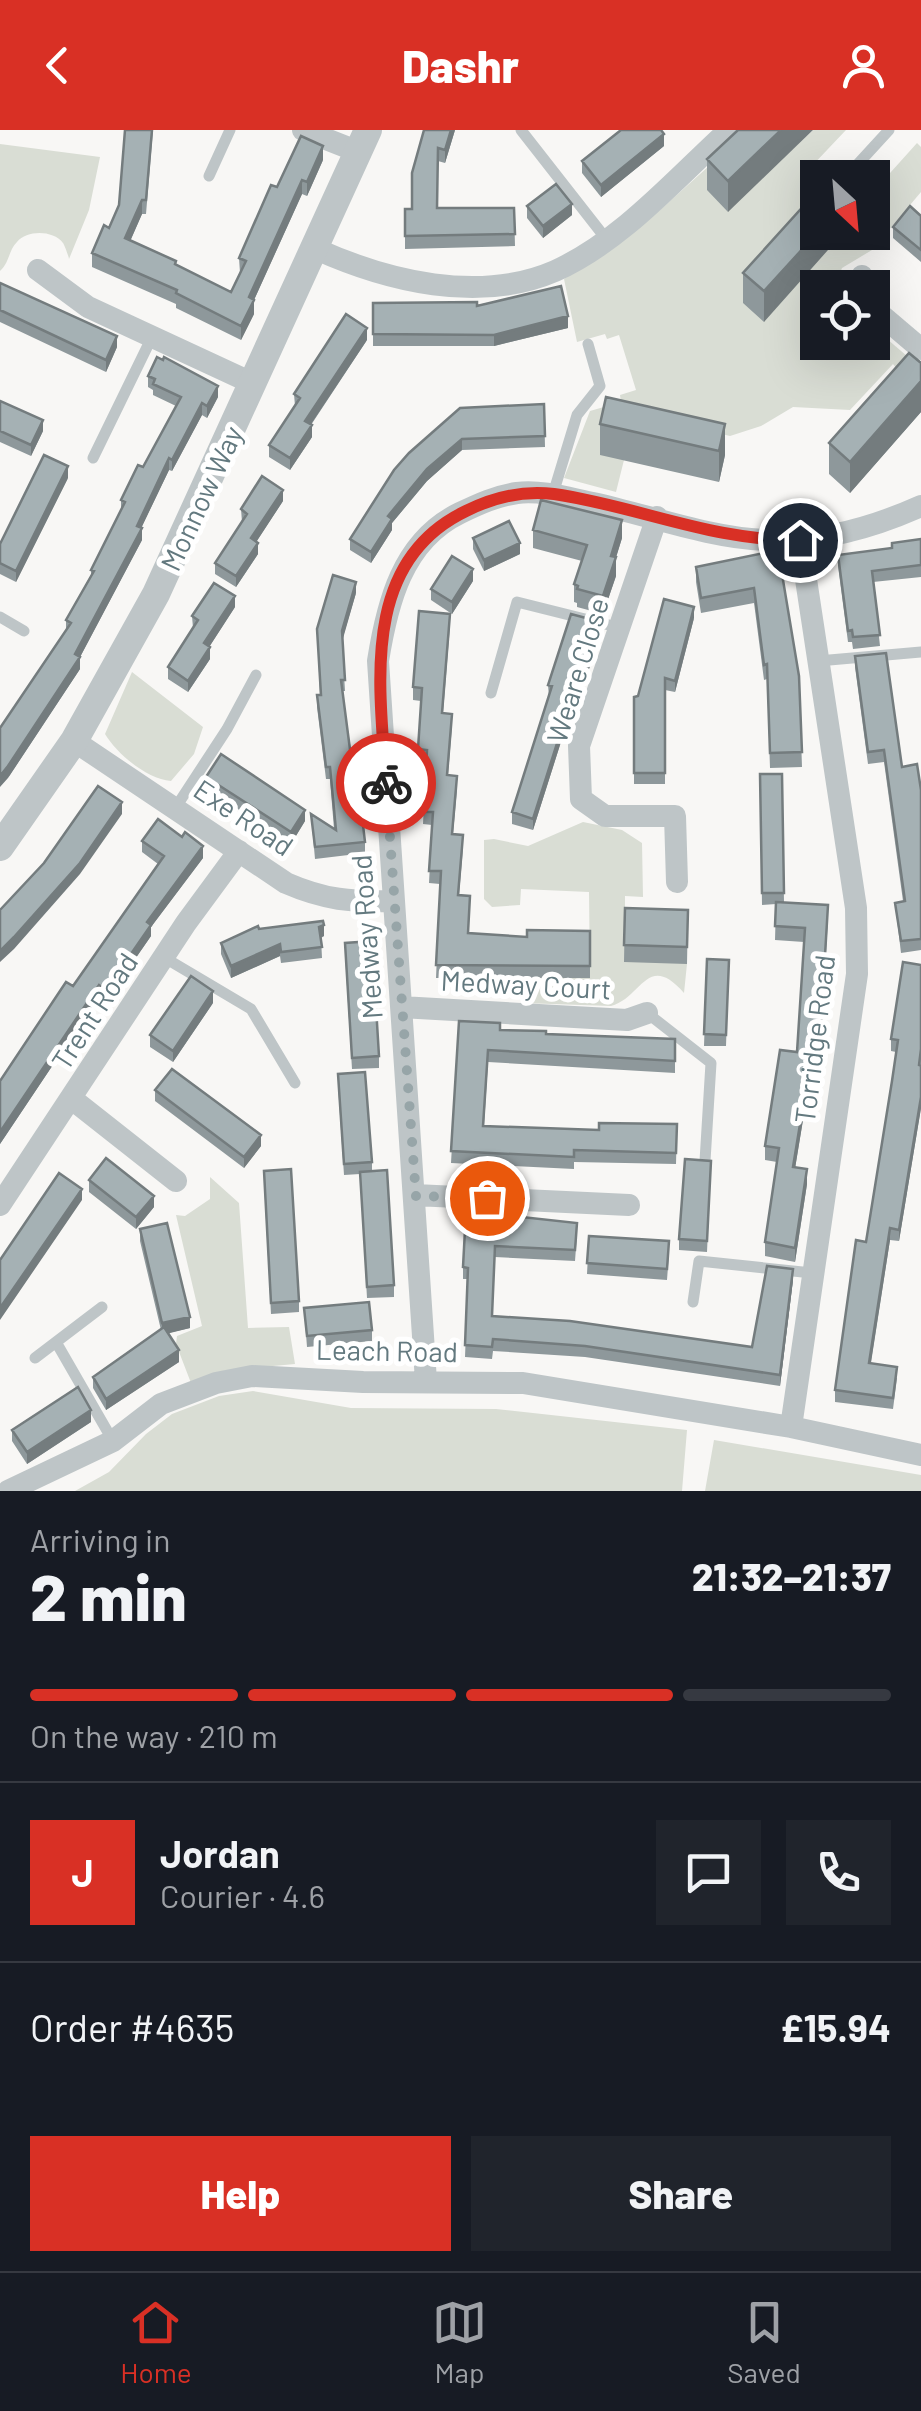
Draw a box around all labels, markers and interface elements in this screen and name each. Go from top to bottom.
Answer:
icon: back [30,38,85,93]
text: Dashr [402,38,519,92]
icon: person [836,38,891,93]
north arrow [800,160,890,250]
map controls [800,160,890,360]
button: locate [800,270,890,360]
street label: Monnow Way [153,420,249,576]
pin [758,498,843,583]
icon: home [773,513,828,568]
street label: Weare Close [539,593,615,747]
courier [336,733,436,833]
icon: bike [359,756,414,811]
street label: Exe Road [188,772,300,862]
street label: Medway Road [343,854,389,1020]
street label: Trent Road [44,946,144,1076]
street label: Torridge Road [787,953,841,1125]
street label: Medway Court [440,963,612,1005]
pin [445,1156,530,1241]
icon: bag [460,1171,515,1226]
street label: Leach Road [316,1332,458,1368]
text: Arriving in [30,1520,170,1558]
text: 21:32–21:37 [692,1553,891,1599]
text: 2 min [30,1556,187,1634]
text: On the way · 210 m [30,1716,278,1754]
button: chat [656,1820,761,1925]
button: phone [786,1820,891,1925]
text: Jordan [160,1830,280,1876]
text: J [71,1849,94,1895]
text: Courier · 4.6 [160,1876,325,1914]
text: Order #4635 [30,2004,234,2050]
text: £15.94 [780,2004,891,2050]
button: Help [30,2136,451,2251]
button: Share [471,2136,891,2251]
tab: Home [120,2295,192,2389]
tab: Map [432,2295,487,2389]
tab: Saved [727,2295,801,2389]

